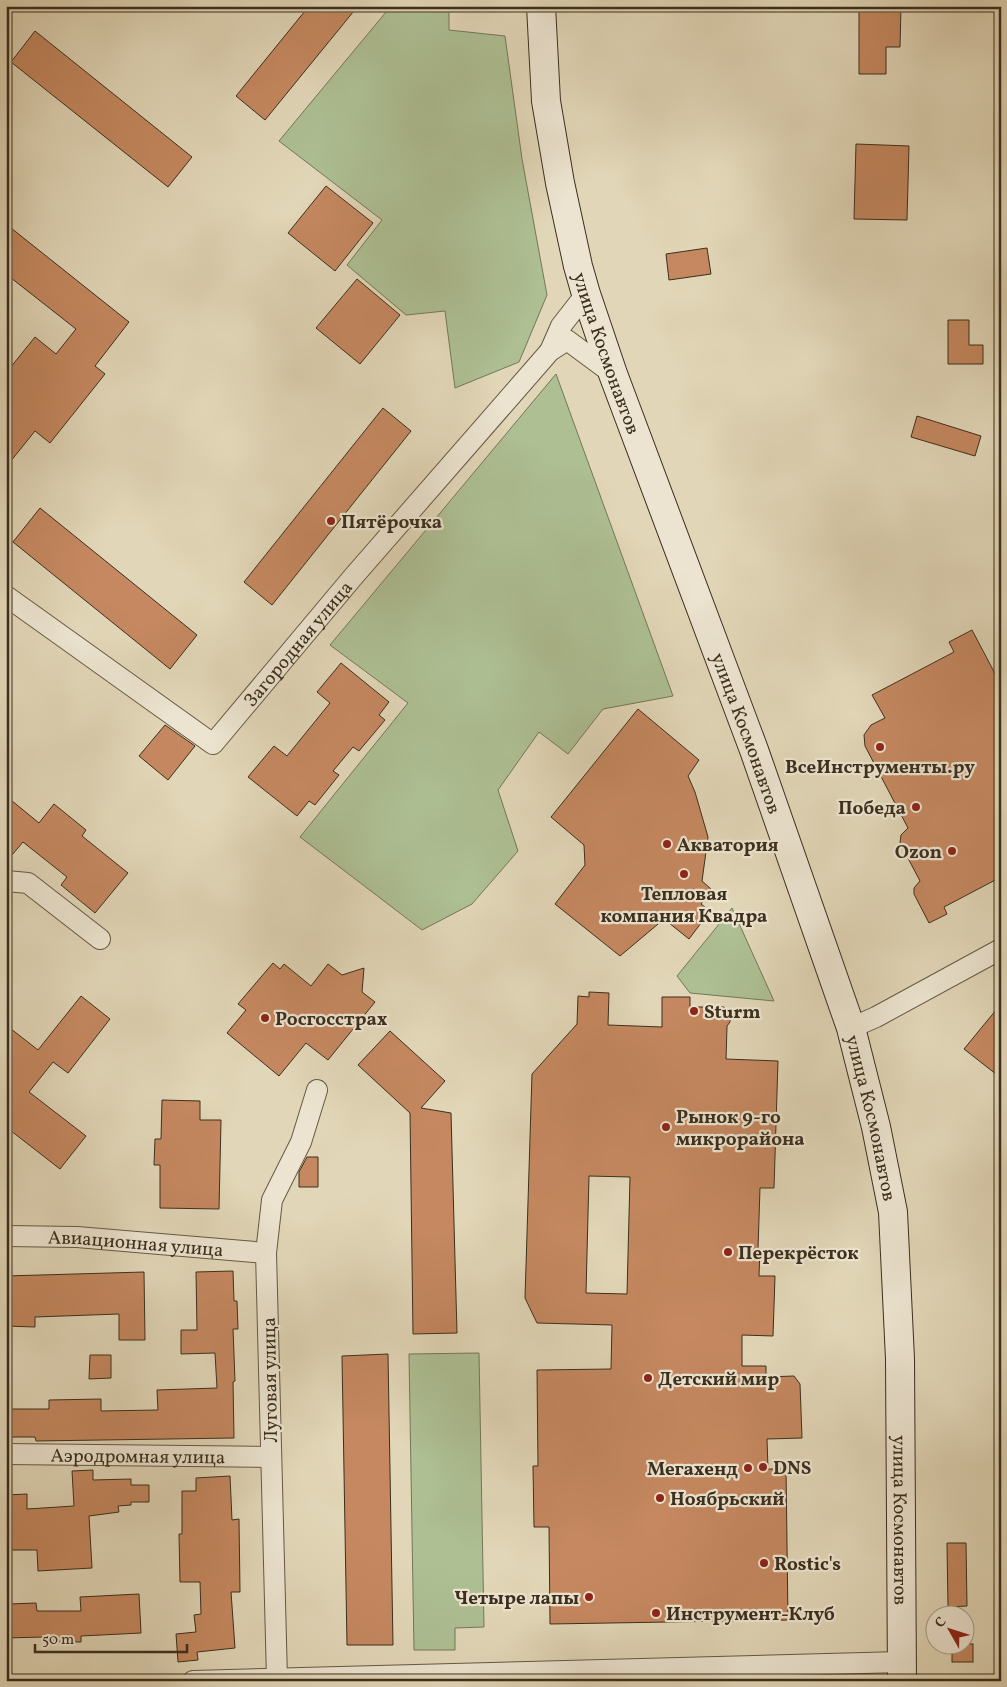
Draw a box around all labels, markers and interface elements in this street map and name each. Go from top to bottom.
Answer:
street label: улица Космонавтов [565,270,645,438]
place label: Пятёрочка [341,510,442,536]
marker: Пятёрочка [325,515,337,527]
street label: Загородная улица [239,576,360,713]
street label: улица Космонавтов [704,649,786,818]
marker: ВсеИнструменты.ру [874,741,886,753]
place label: ВсеИнструменты.ру [785,755,975,781]
place label: Победа [838,796,906,822]
marker: Победа [910,801,922,813]
place label: Акватория [677,833,779,859]
marker: Акватория [661,838,673,850]
place label: Ozon [895,840,942,866]
marker: Ozon [946,845,958,857]
marker: Тепловая компания Квадра [678,868,690,880]
place label: Тепловая компания Квадра [601,882,768,930]
place label: Sturm [704,1000,761,1026]
marker: Sturm [688,1005,700,1017]
place label: Росгосстрах [275,1007,388,1033]
marker: Росгосстрах [259,1012,271,1024]
street label: улица Космонавтов [838,1032,902,1204]
place label: Рынок 9-го микрорайона [676,1105,805,1153]
marker: Рынок 9-го микрорайона [660,1121,672,1133]
street label: Авиационная улица [48,1226,225,1264]
place label: Перекрёсток [738,1241,859,1267]
marker: Перекрёсток [722,1246,734,1258]
street label: Луговая улица [257,1317,285,1443]
place label: Детский мир [658,1367,779,1393]
marker: Детский мир [642,1372,654,1384]
street label: улица Космонавтов [885,1435,913,1605]
street label: Аэродромная улица [50,1444,225,1471]
place label: DNS [773,1456,811,1482]
place label: Мегахенд [647,1457,738,1483]
marker: DNS [757,1461,769,1473]
marker: Мегахенд [742,1462,754,1474]
place label: Ноябрьский [670,1487,784,1513]
marker: Ноябрьский [654,1492,666,1504]
place label: Rostic's [774,1552,841,1578]
marker: Rostic's [758,1557,770,1569]
place label: Четыре лапы [454,1586,579,1612]
marker: Четыре лапы [583,1591,595,1603]
place label: Инструмент-Клуб [666,1602,835,1628]
north arrow [924,1604,974,1654]
marker: Инструмент-Клуб [650,1607,662,1619]
text: С [931,1613,951,1632]
scale bar [35,1622,188,1654]
text: 50 m [42,1630,74,1651]

